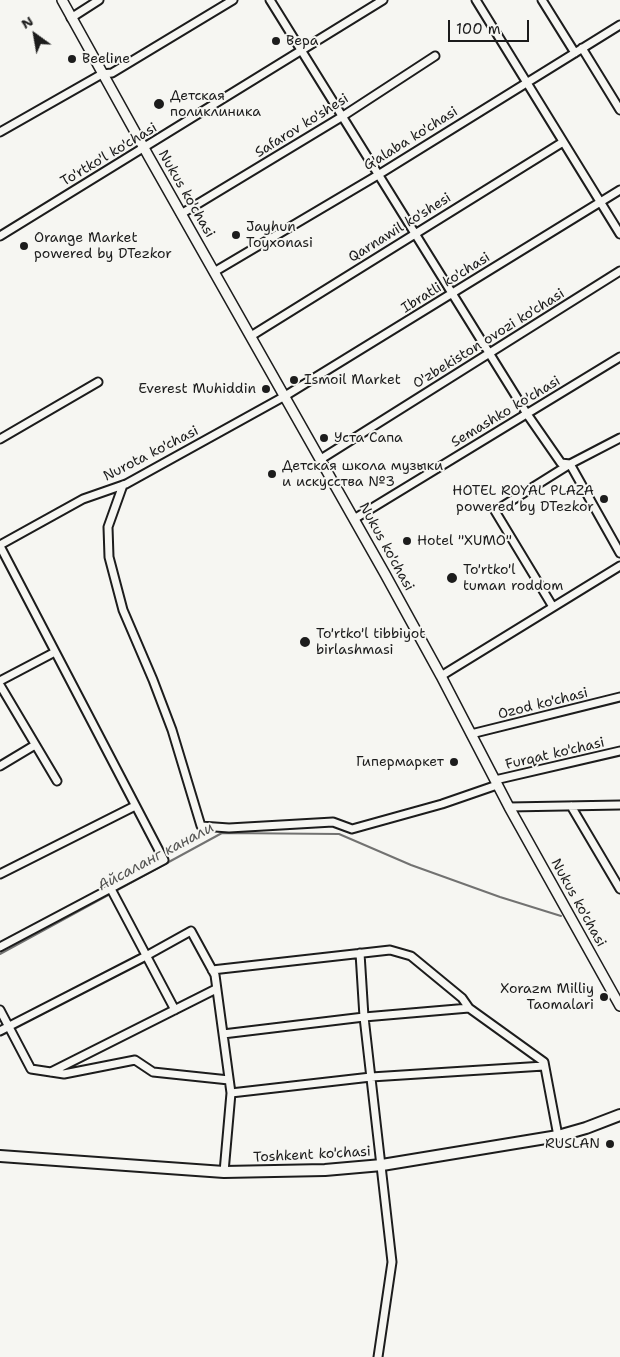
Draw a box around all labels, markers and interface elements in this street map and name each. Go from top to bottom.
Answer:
north arrow [10,10,60,60]
scale bar [450,10,531,42]
text: N [18,12,37,33]
text: 100 m [456,19,501,39]
place label: Вера [286,33,319,49]
marker: Вера [270,35,282,47]
place label: Beeline [82,51,130,67]
marker: Beeline [66,53,78,65]
place label: Детская поликлиника [170,88,261,120]
street label: Safarov ko'shesi [252,90,352,162]
marker: Детская поликлиника [152,97,166,111]
street label: G'alaba ko'chasi [361,103,461,175]
street label: To'rtko'l ko'chasi [58,120,160,190]
street label: Nukus ko'chasi [154,147,218,241]
street label: Qarnawil ko'shesi [346,190,454,266]
place label: Jayhun Toyxonasi [246,219,313,252]
marker: Jayhun Toyxonasi [230,229,242,241]
place label: Orange Market powered by DTezkor [34,230,172,262]
marker: Orange Market powered by DTezkor [18,240,30,252]
street label: Ibratli ko'chasi [399,249,493,317]
street label: O'zbekiston ovozi ko'chasi [410,285,568,393]
place label: Ismoil Market [304,372,401,388]
street label: Semashko ko'chasi [448,373,564,451]
marker: Ismoil Market [288,374,300,386]
place label: Everest Muhiddin [138,381,256,397]
marker: Everest Muhiddin [260,383,272,395]
street label: Nurota ko'chasi [101,423,201,485]
place label: Уста Сапа [334,430,403,446]
marker: Уста Сапа [318,432,330,444]
place label: Детская школа музыки и искусства №3 [282,458,443,491]
marker: Детская школа музыки и искусства №3 [266,468,278,480]
place label: HOTEL ROYAL PLAZA powered by DTezkor [452,483,594,516]
marker: HOTEL ROYAL PLAZA powered by DTezkor [598,493,610,505]
street label: Nukus ko'chasi [355,500,417,594]
place label: Hotel "XUMO" [417,533,512,549]
marker: Hotel "XUMO" [401,535,413,547]
place label: To'rtko'l tuman roddom [463,562,563,594]
marker: To'rtko'l tuman roddom [445,571,459,585]
place label: To'rtko'l tibbiyot birlashmasi [316,626,425,658]
marker: To'rtko'l tibbiyot birlashmasi [298,635,312,649]
street label: Ozod ko'chasi [496,685,590,723]
street label: Furqat ko'chasi [504,734,606,774]
place label: Гипермаркет [356,754,444,770]
marker: Гипермаркет [448,756,460,768]
water label: Айсаланг канали [95,819,217,895]
street label: Nukus ko'chasi [547,856,609,950]
place label: Xorazm Milliy Taomalari [500,981,594,1014]
marker: Xorazm Milliy Taomalari [598,991,610,1003]
place label: RUSLAN [545,1136,600,1152]
marker: RUSLAN [604,1138,616,1150]
street label: Toshkent ko'chasi [253,1144,371,1166]

